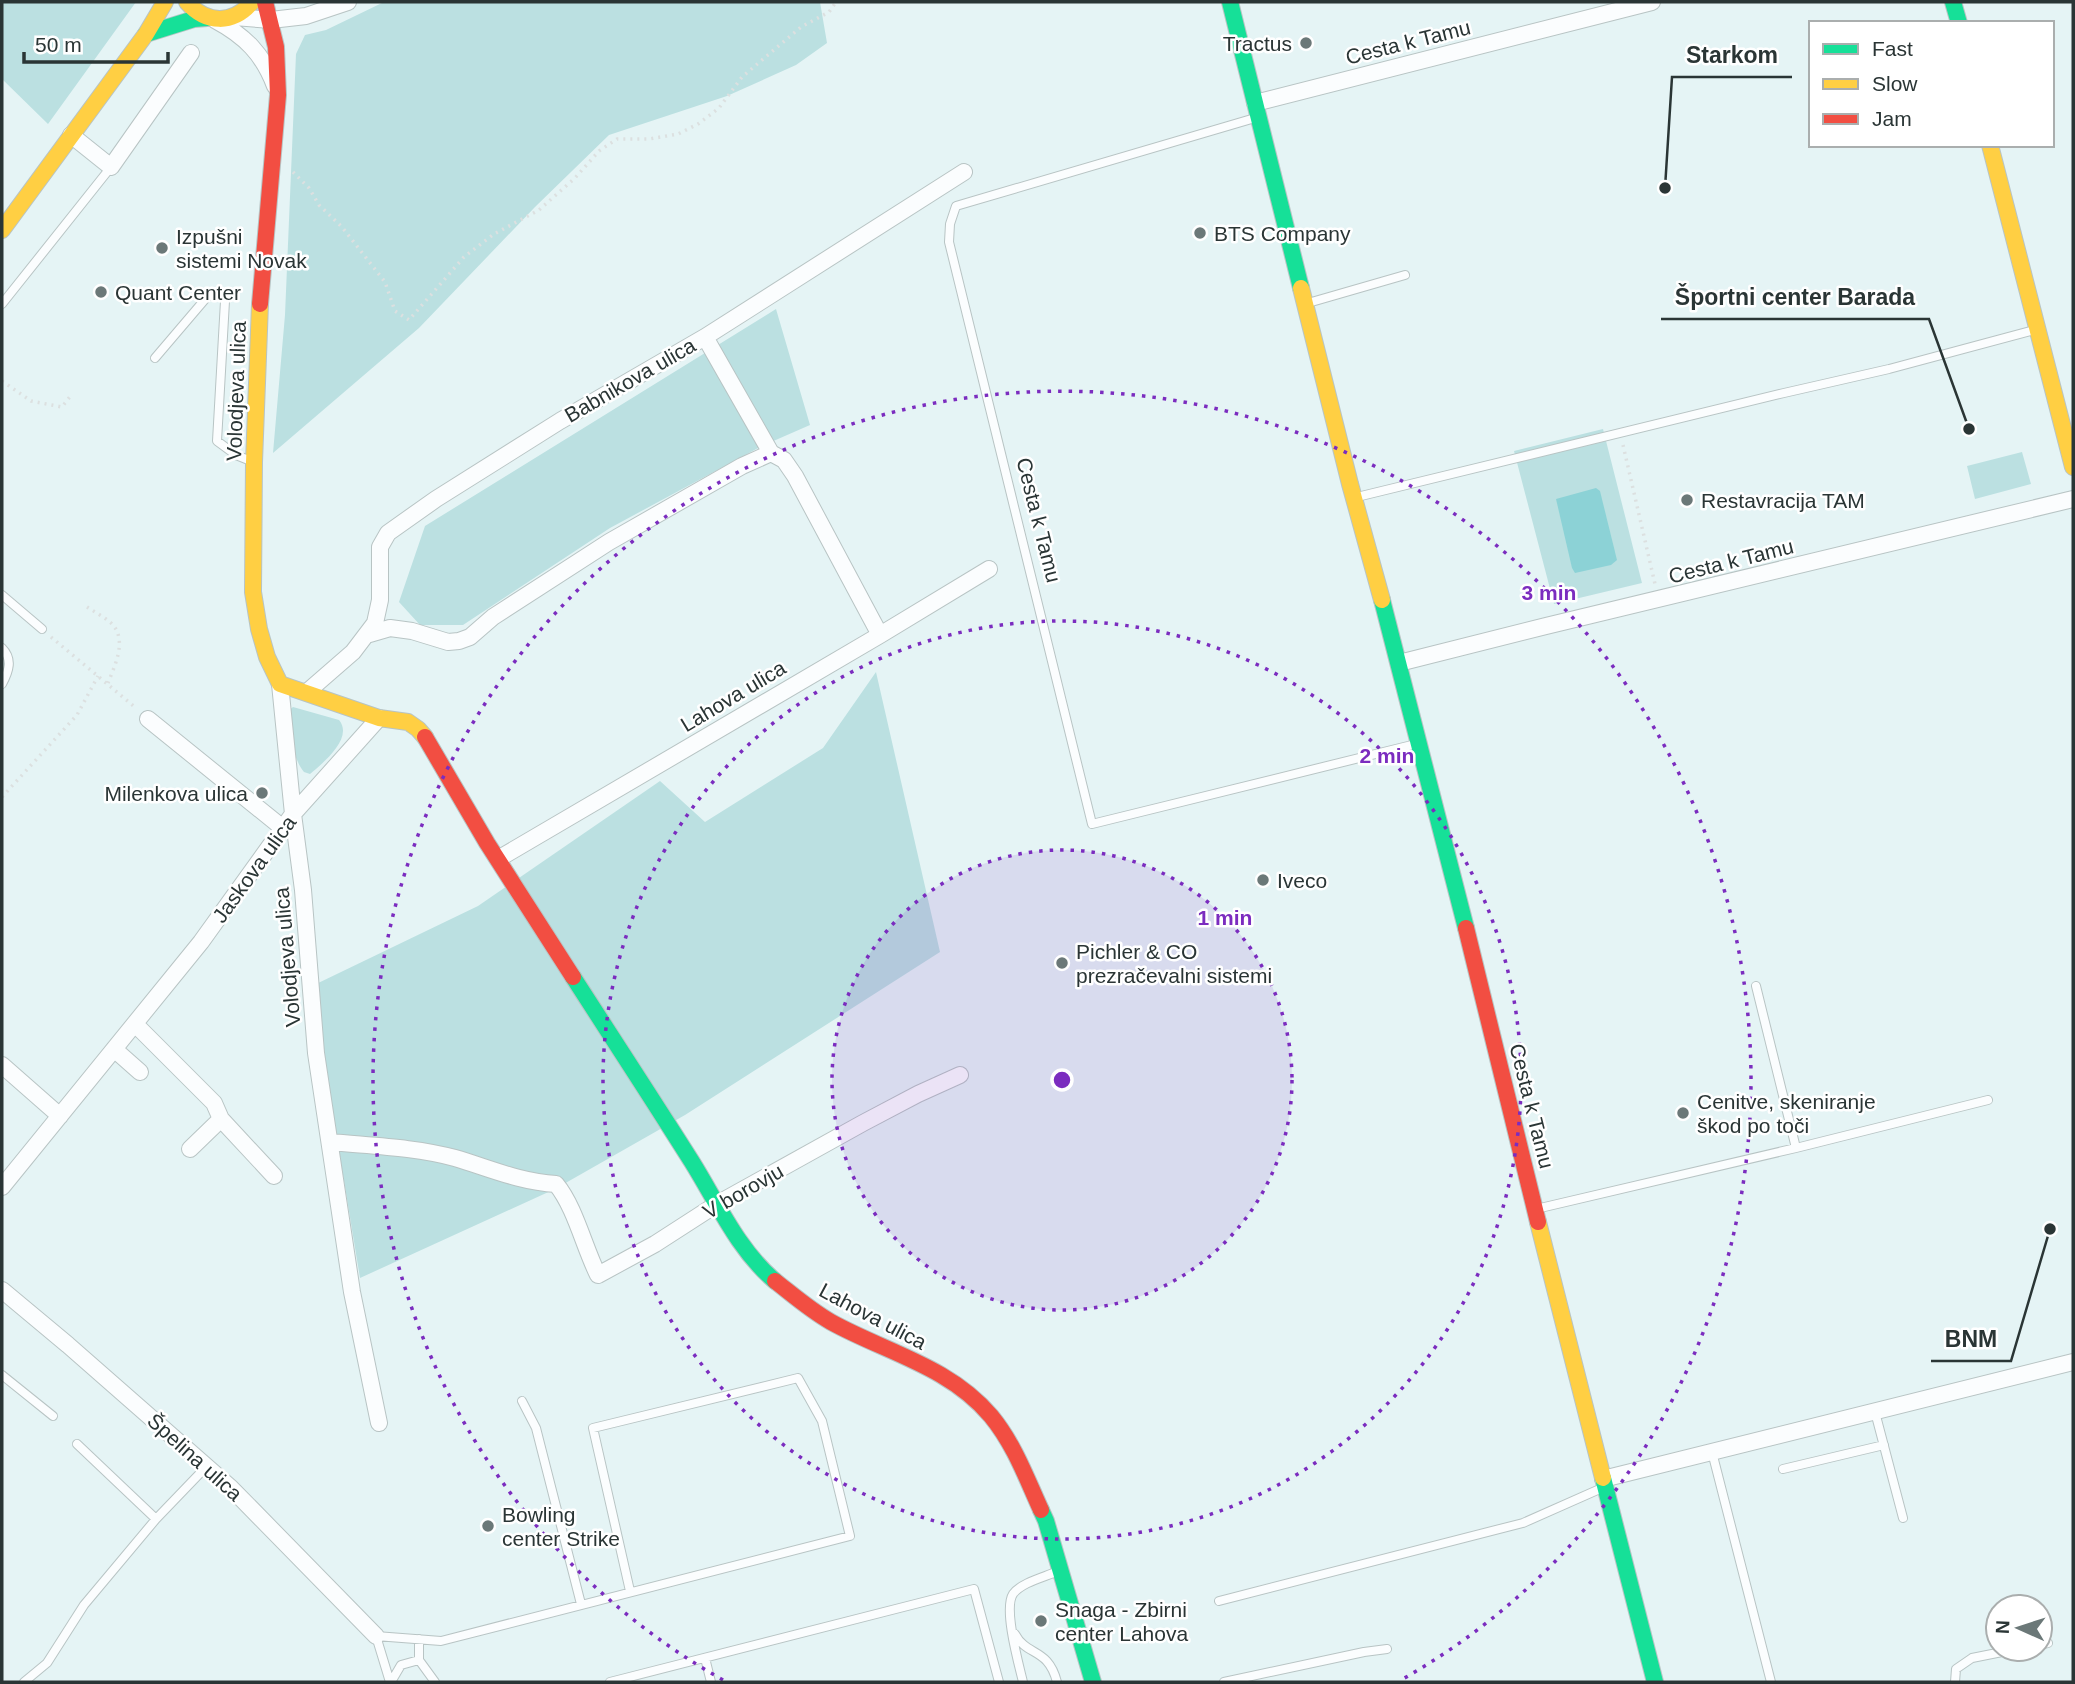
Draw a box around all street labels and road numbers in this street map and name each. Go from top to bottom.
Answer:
street label: Cesta k Tamu [1343,15,1473,69]
street label: Volodjeva ulica [222,320,250,461]
street label: Babnikova ulica [561,333,700,427]
street label: Cesta k Tamu [1012,455,1066,585]
street label: Cesta k Tamu [1666,534,1796,588]
street label: Lahova ulica [677,656,790,736]
street label: Jaskova ulica [208,811,301,927]
street label: Volodjeva ulica [269,886,305,1028]
street label: Cesta k Tamu [1505,1041,1559,1171]
street label: V borovju [699,1159,787,1223]
street label: Lahova ulica [816,1278,931,1354]
street label: Špelina ulica [143,1409,247,1506]

